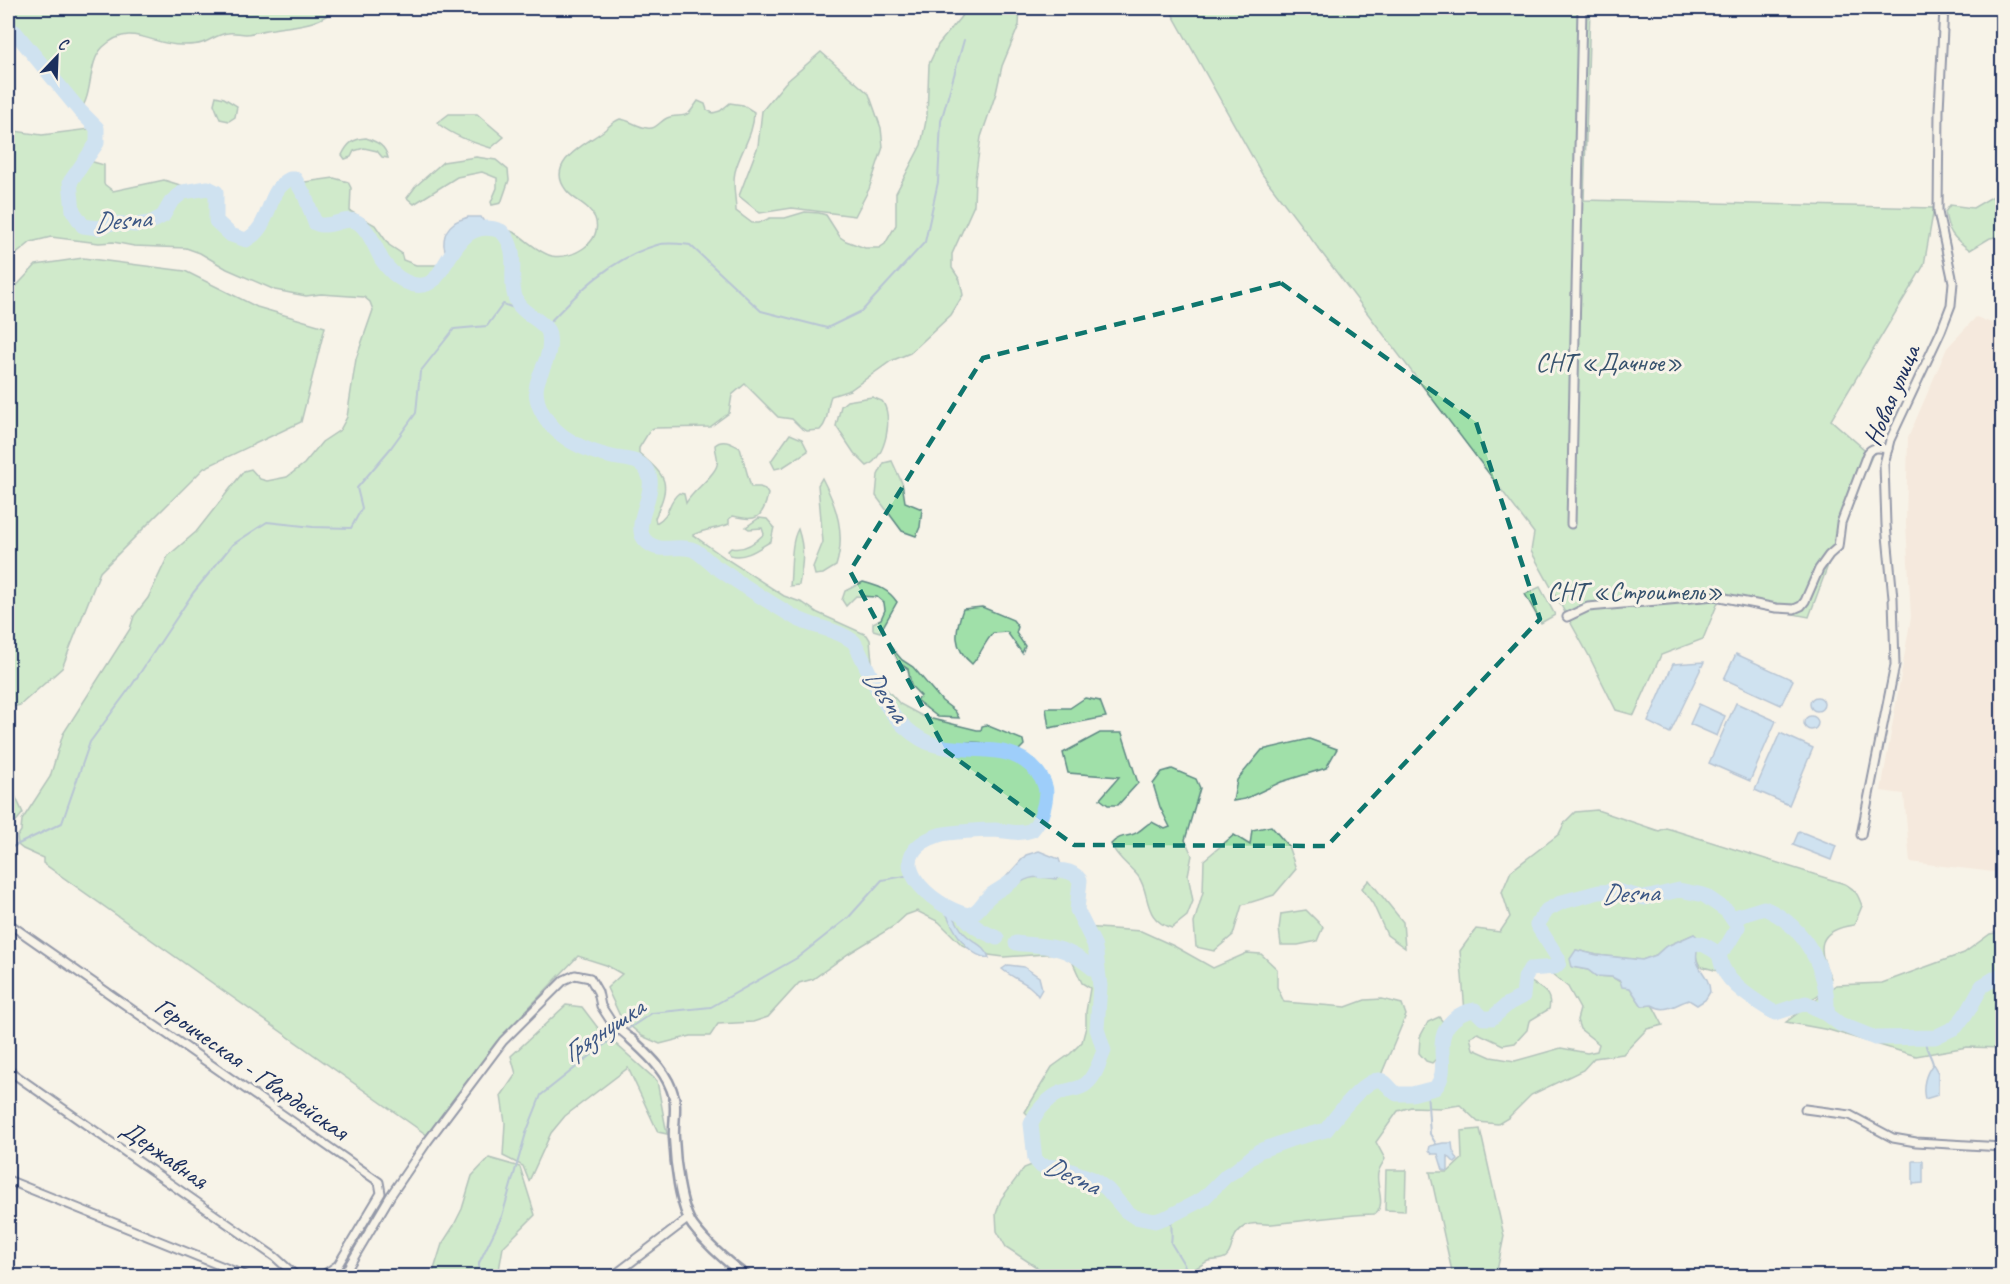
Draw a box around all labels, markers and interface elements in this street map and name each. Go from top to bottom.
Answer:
north arrow [27,27,87,87]
text: С [55,33,72,56]
water label: Desna [92,200,154,239]
street label: Новая улица [1856,338,1928,451]
park label: СНТ «Дачное» [1536,346,1682,379]
park label: СНТ «Строитель» [1547,575,1723,608]
water label: Desna [856,662,917,730]
water label: Desna [1601,875,1661,911]
street label: Героическая - Гвардейская [149,989,356,1149]
water label: Грязнушка [555,989,653,1070]
street label: Державная [114,1112,216,1197]
water label: Desna [1039,1148,1107,1203]

